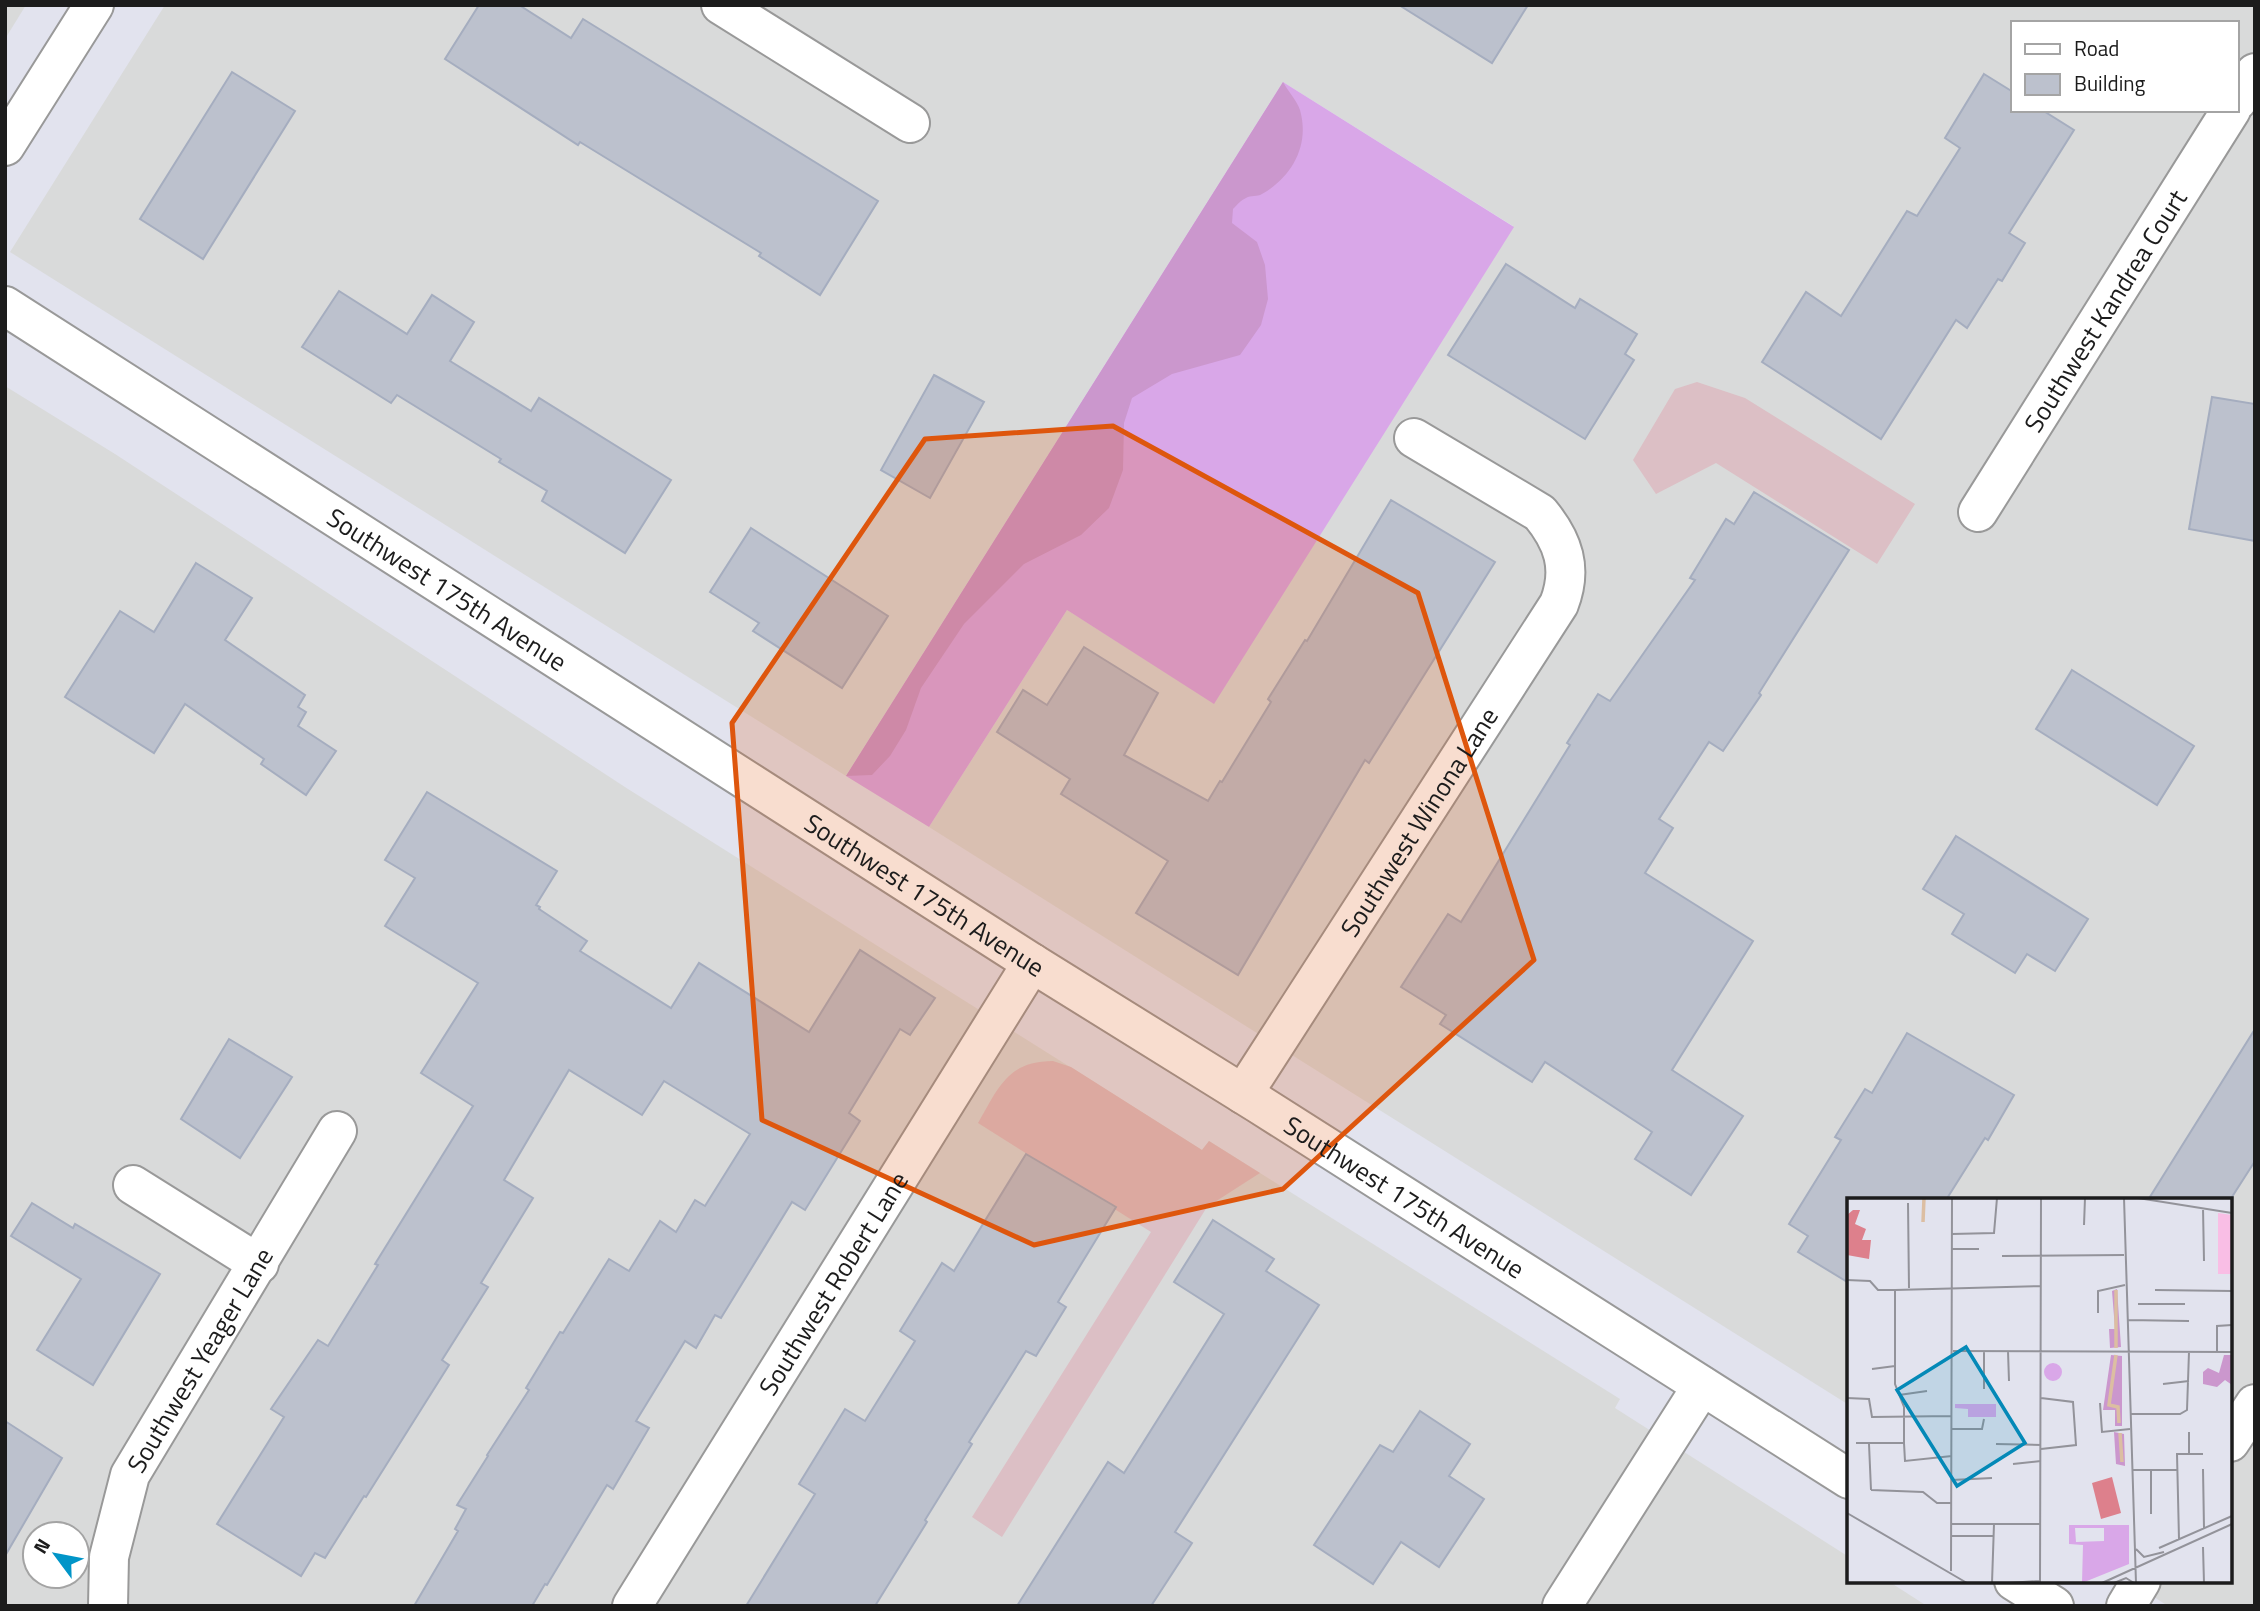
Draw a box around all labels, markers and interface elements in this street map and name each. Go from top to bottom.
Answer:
legend [2011,21,2239,112]
text: Road [2074,32,2119,64]
text: Building [2074,67,2146,99]
street label: Southwest Kandrea Court [2014,182,2196,440]
street label: Southwest 175th Avenue [320,497,575,680]
street label: Southwest Winona Lane [1330,699,1507,944]
street label: Southwest 175th Avenue [797,803,1052,986]
street label: Southwest 175th Avenue [1277,1105,1533,1288]
street label: Southwest Robert Lane [748,1164,917,1403]
inset map [1847,1198,2232,1583]
street label: Southwest Yeager Lane [116,1240,282,1480]
north arrow [21,1520,91,1590]
text: N [25,1532,57,1559]

